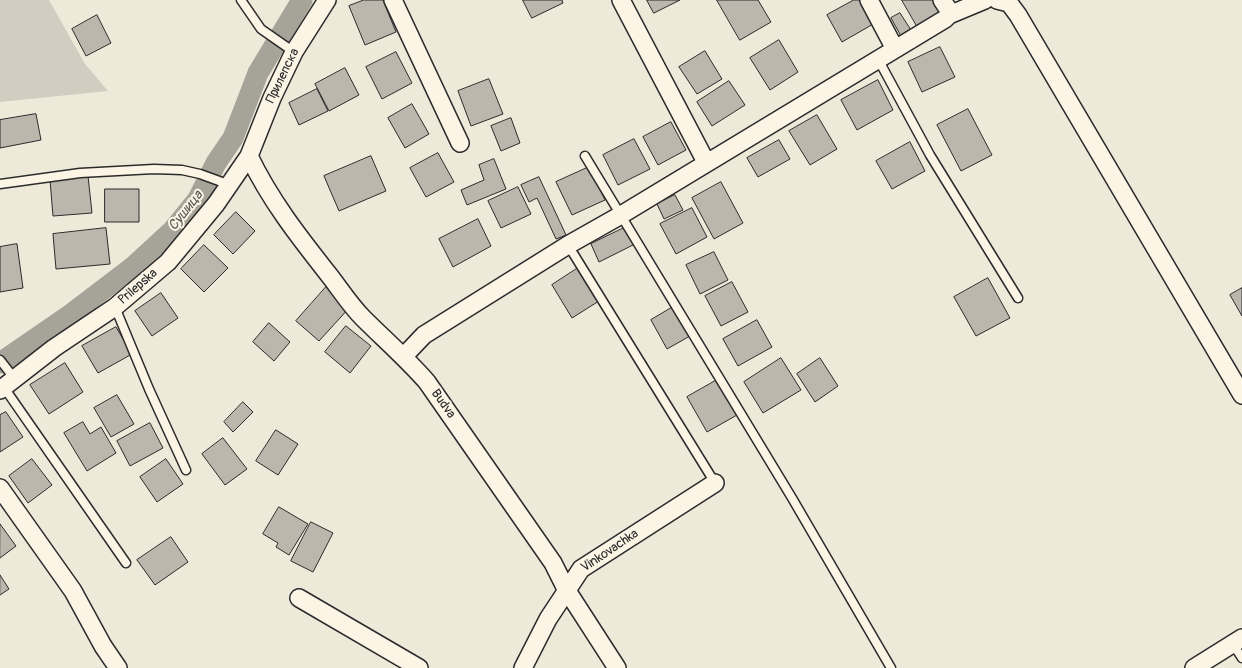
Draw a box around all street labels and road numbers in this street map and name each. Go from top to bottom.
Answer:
street label: Прилепска [263,46,303,106]
street label: Prilepska [115,266,161,308]
street label: Budva [427,386,459,422]
street label: Vinkovachka [578,526,642,576]

